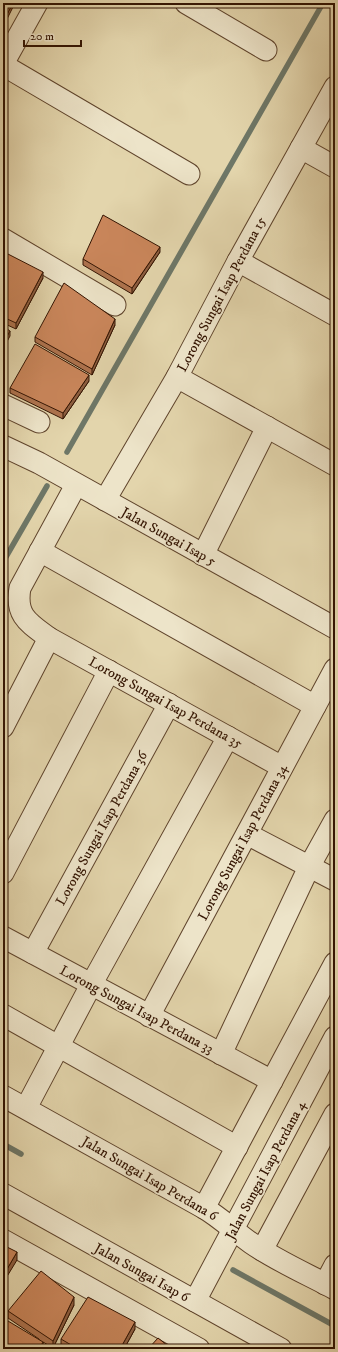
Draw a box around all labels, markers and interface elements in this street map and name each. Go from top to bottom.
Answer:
scale bar [24,22,81,48]
text: 20 m [30,29,54,44]
street label: Lorong Sungai Isap Perdana 15 [173,214,271,375]
street label: Jalan Sungai Isap 5 [116,502,219,570]
street label: Lorong Sungai Isap Perdana 35 [85,653,246,753]
street label: Lorong Sungai Isap Perdana 36 [52,747,152,909]
street label: Lorong Sungai Isap Perdana 34 [194,760,292,924]
street label: Lorong Sungai Isap Perdana 33 [56,962,217,1058]
street label: Jalan Sungai Isap Perdana 4 [221,1097,311,1245]
street label: Jalan Sungai Isap Perdana 6 [76,1131,221,1226]
street label: Jalan Sungai Isap 6 [89,1238,193,1307]

